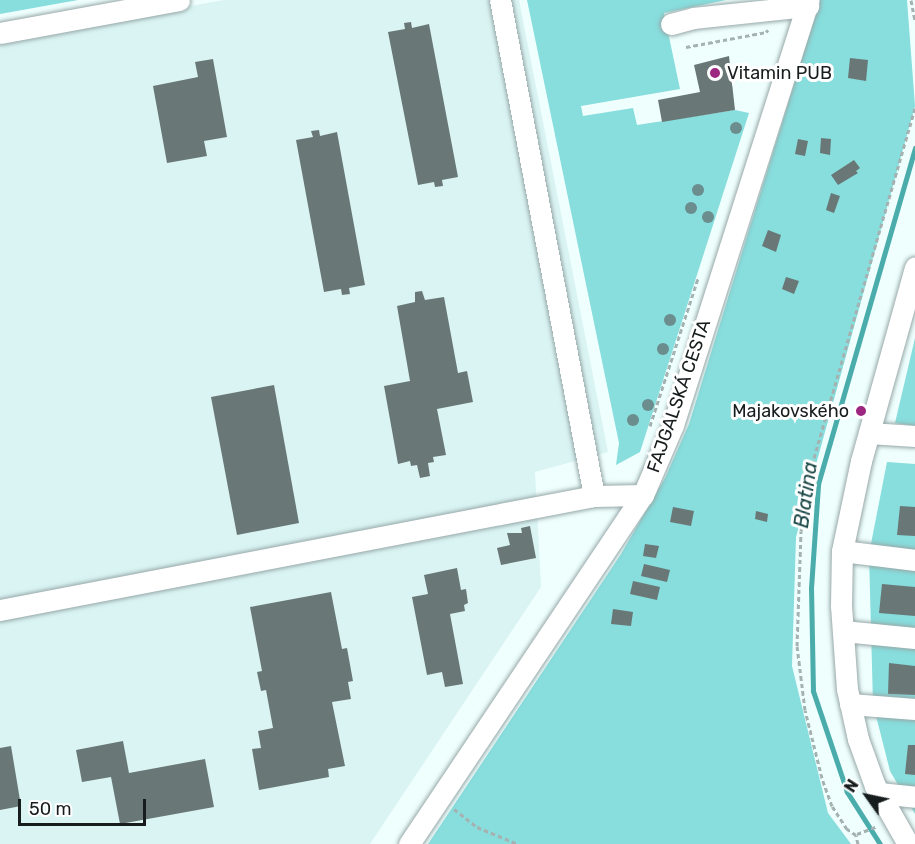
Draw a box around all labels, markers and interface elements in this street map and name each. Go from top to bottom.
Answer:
place label: Vitamin PUB [727,62,832,84]
marker: Vitamin PUB [708,66,722,80]
street label: FAJGALSKÁ CESTA [643,316,715,476]
place label: Majakovského [732,400,849,422]
marker: Majakovského [854,404,868,418]
water label: Blatina [789,460,823,530]
north arrow [837,766,897,826]
text: N [840,776,863,796]
scale bar [21,787,148,825]
text: 50 m [29,798,72,820]

